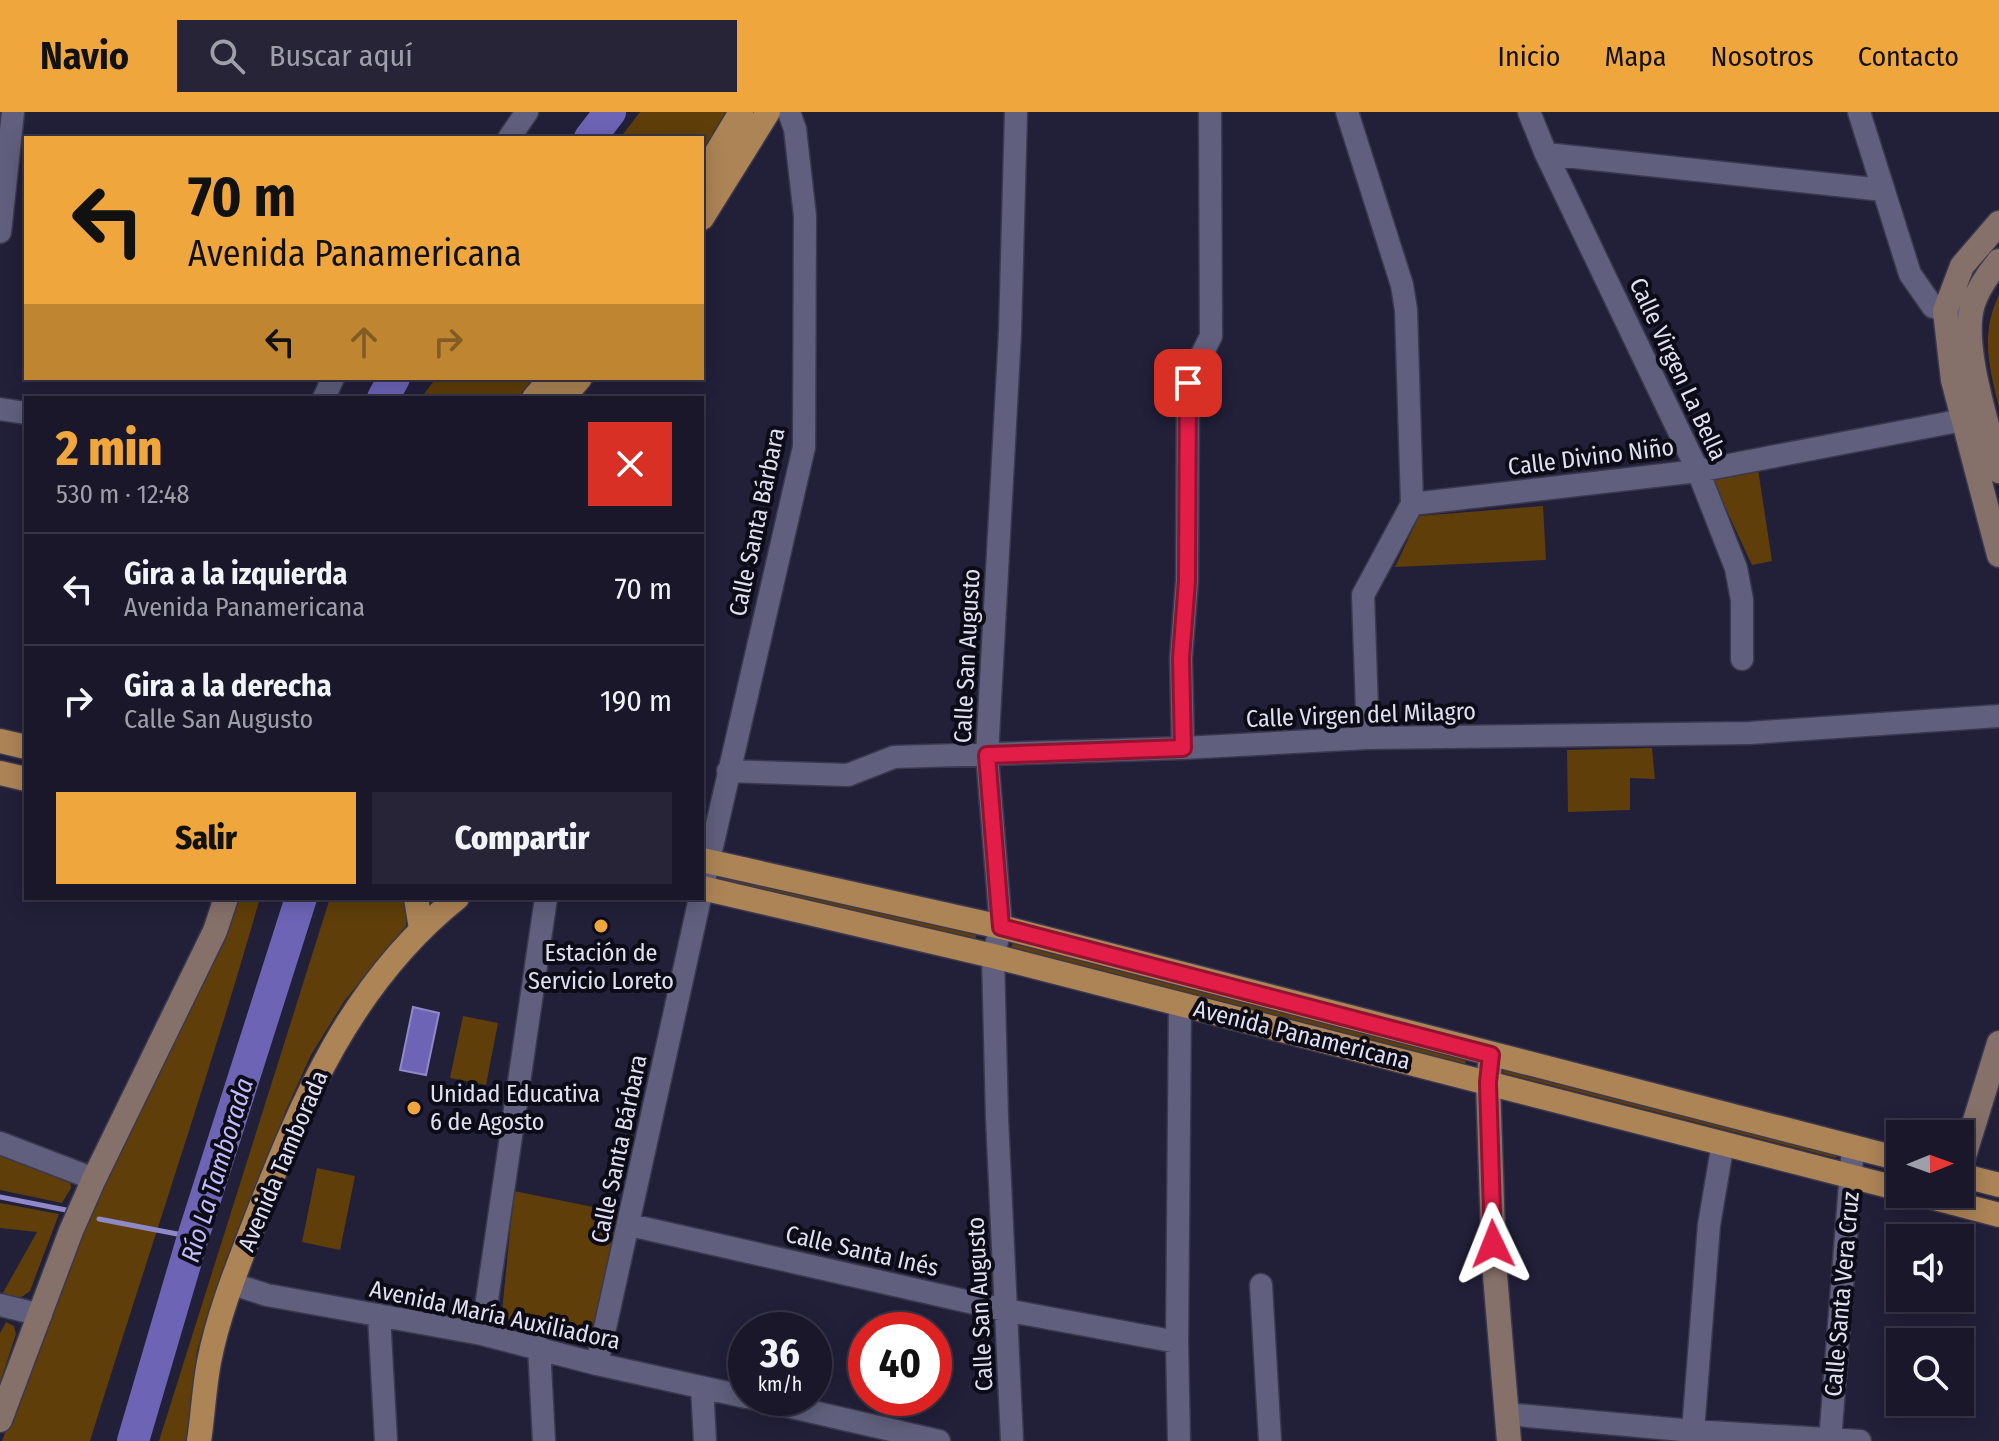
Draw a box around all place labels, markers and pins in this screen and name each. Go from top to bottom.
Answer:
pin [1154,349,1222,417]
marker: Estación de Servicio Loreto [592,917,610,935]
place label: Estación de Servicio Loreto [528,939,674,995]
place label: Unidad Educativa 6 de Agosto [430,1080,600,1136]
marker: Unidad Educativa 6 de Agosto [405,1099,423,1117]

